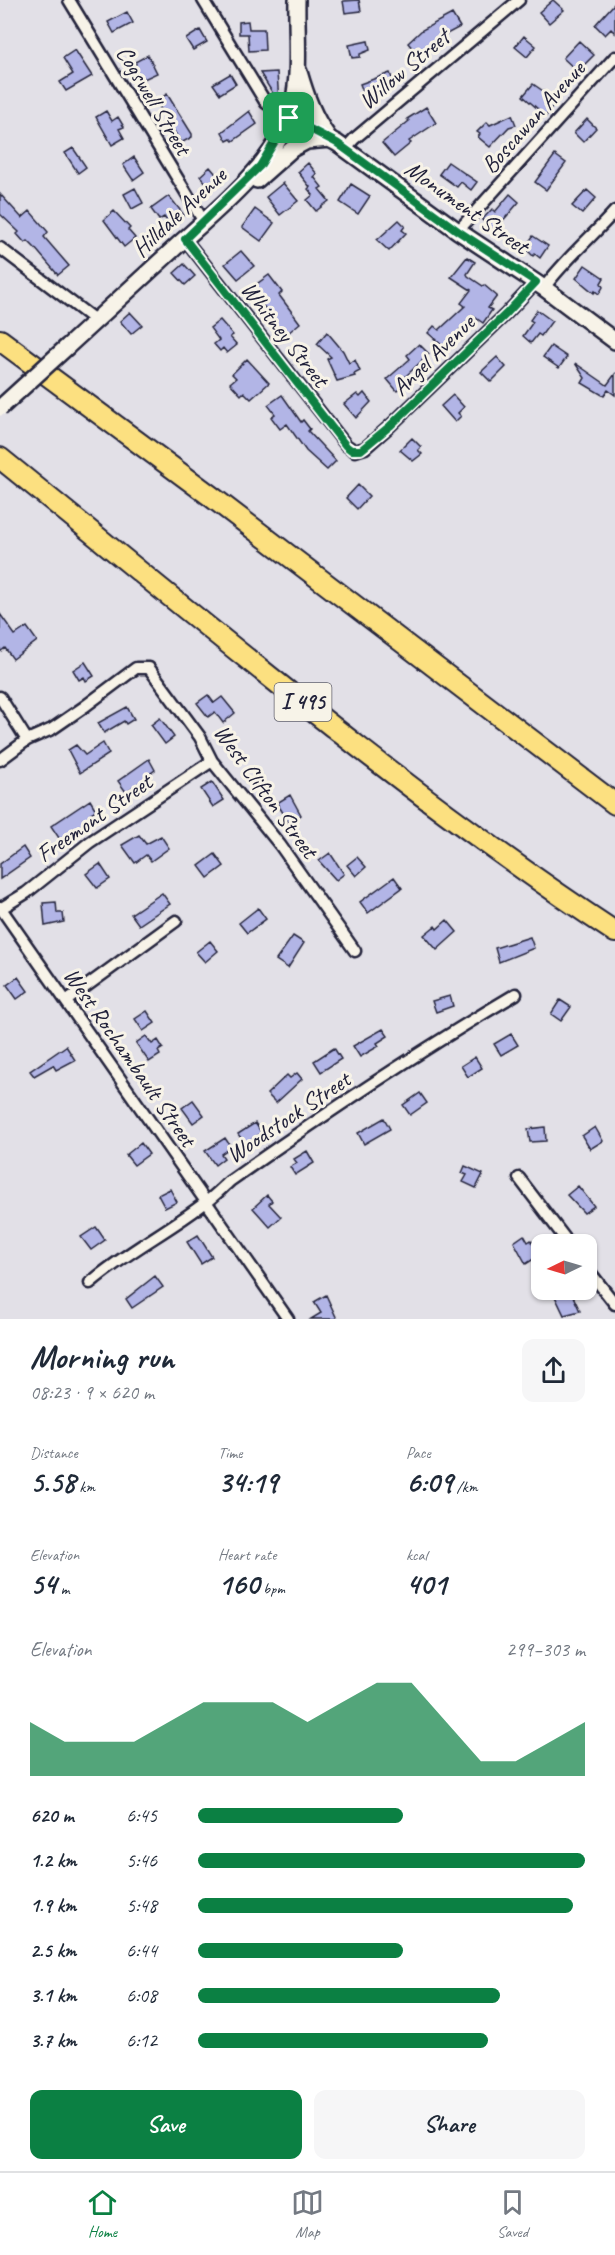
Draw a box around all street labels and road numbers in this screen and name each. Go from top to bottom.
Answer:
street label: Willow Street [352,20,458,116]
street label: Cogswell Street [110,40,199,162]
street label: Boscawan Avenue [475,53,593,180]
street label: Monument Street [399,153,536,262]
street label: Hilldale Avenue [125,159,234,263]
street label: Whitney Street [234,275,337,394]
street label: Angel Avenue [385,307,482,402]
road number: I 495 [274,683,332,721]
street label: West Clifton Street [207,718,326,865]
street label: Freemont Street [30,766,159,869]
street label: West Rochambault Street [57,962,204,1154]
street label: Woodstock Street [220,1063,357,1169]

